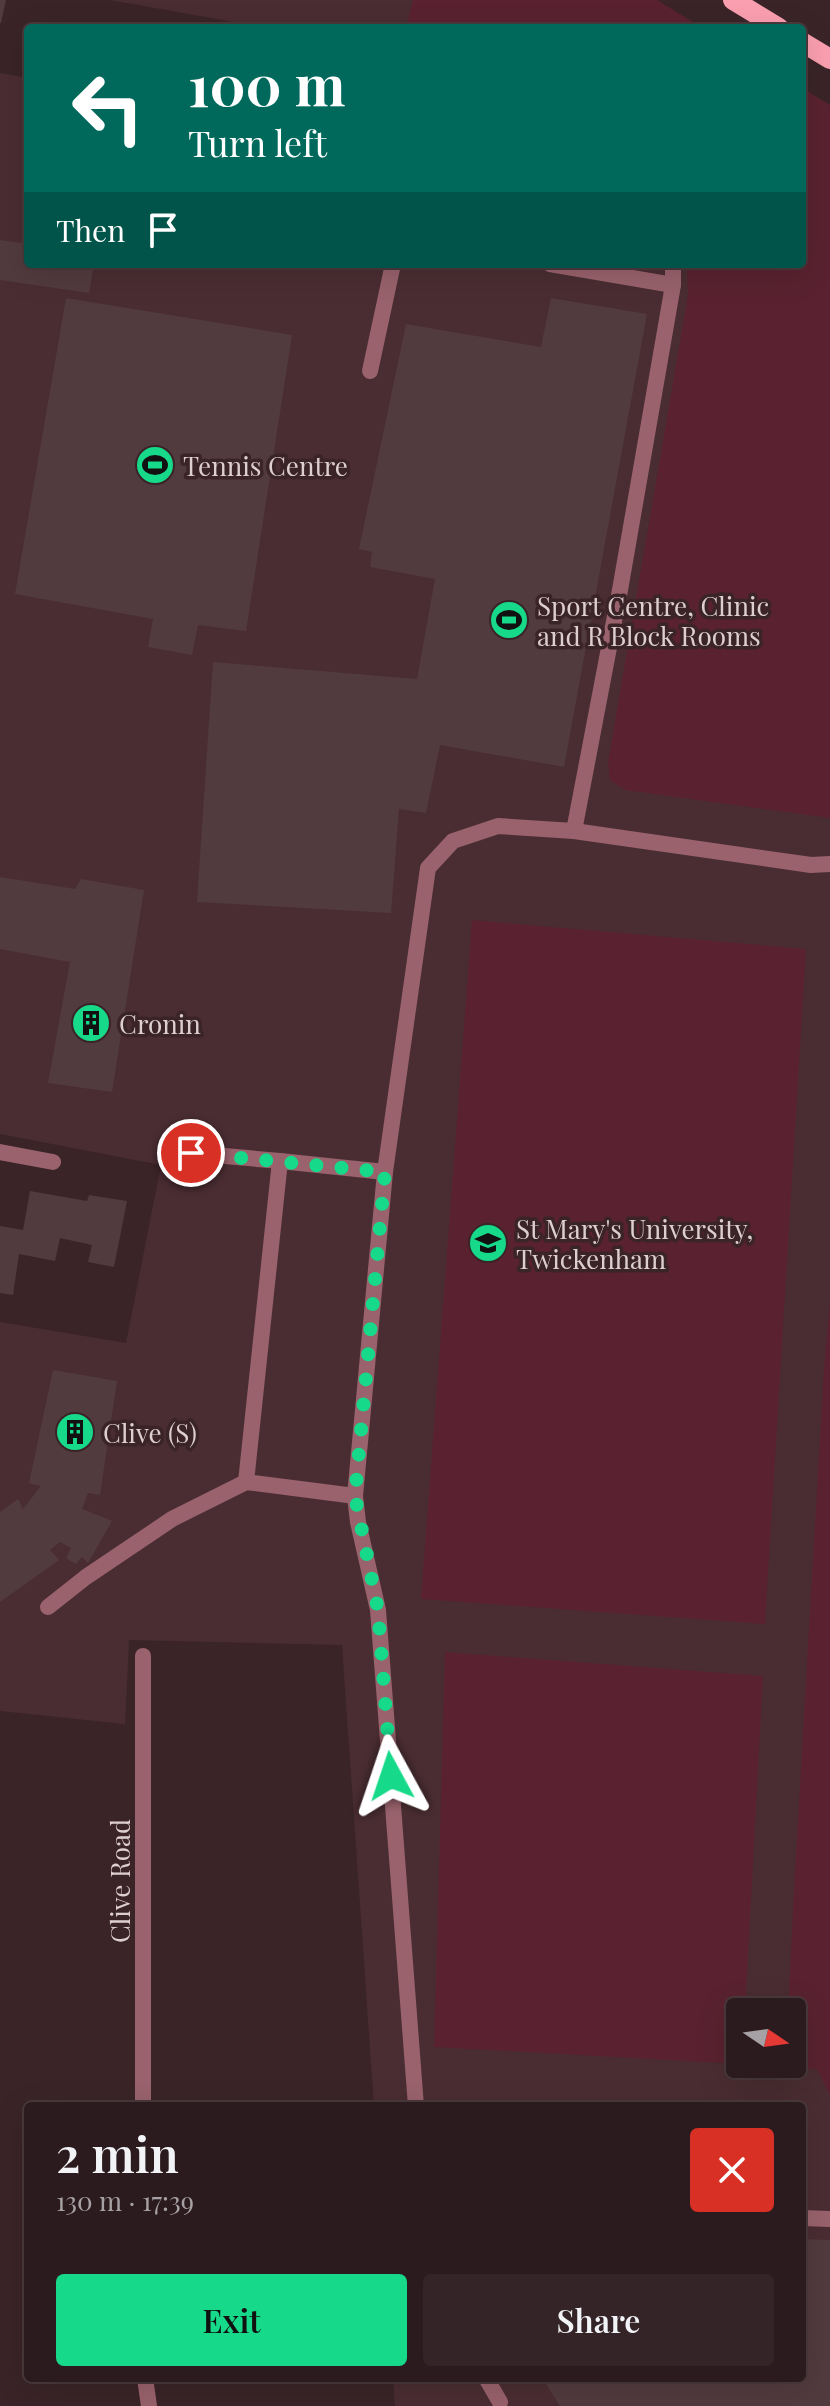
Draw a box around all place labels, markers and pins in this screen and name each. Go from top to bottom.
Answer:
sports icon: Tennis Centre [134,444,176,486]
place label: Tennis Centre [183,448,348,483]
place label: Sport Centre, Clinic and R Block Rooms [537,588,769,653]
sports icon: Sport Centre, Clinic and R Block Rooms [488,599,530,641]
building icon: Cronin [70,1002,112,1044]
place label: Cronin [119,1006,201,1041]
pin [157,1119,225,1187]
place label: St Mary's University, Twickenham [516,1211,753,1276]
school or university icon: St Mary's University, Twickenham [467,1222,509,1264]
building icon: Clive (S) [54,1411,96,1453]
place label: Clive (S) [103,1415,197,1450]

